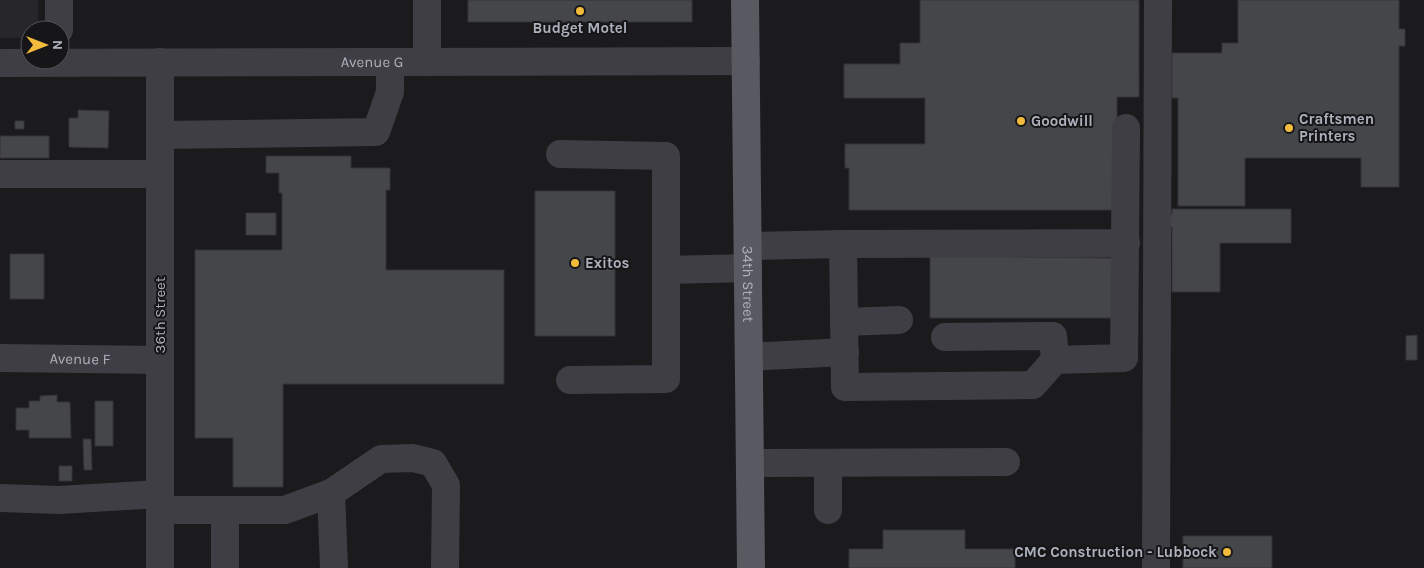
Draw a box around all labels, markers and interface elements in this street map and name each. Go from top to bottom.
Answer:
marker: Budget Motel [574,5,586,17]
place label: Budget Motel [533,19,627,37]
north arrow [20,20,70,70]
text: N [49,40,66,50]
street label: Avenue G [341,53,403,71]
place label: Craftsmen Printers [1299,110,1374,145]
place label: Goodwill [1031,112,1093,130]
marker: Goodwill [1015,115,1027,127]
marker: Craftsmen Printers [1283,122,1295,134]
street label: 34th Street [739,246,757,323]
place label: Exitos [585,254,629,272]
marker: Exitos [569,257,581,269]
street label: 36th Street [151,276,169,353]
street label: Avenue F [49,350,111,368]
place label: CMC Construction - Lubbock [1014,543,1217,561]
marker: CMC Construction - Lubbock [1221,546,1233,558]

